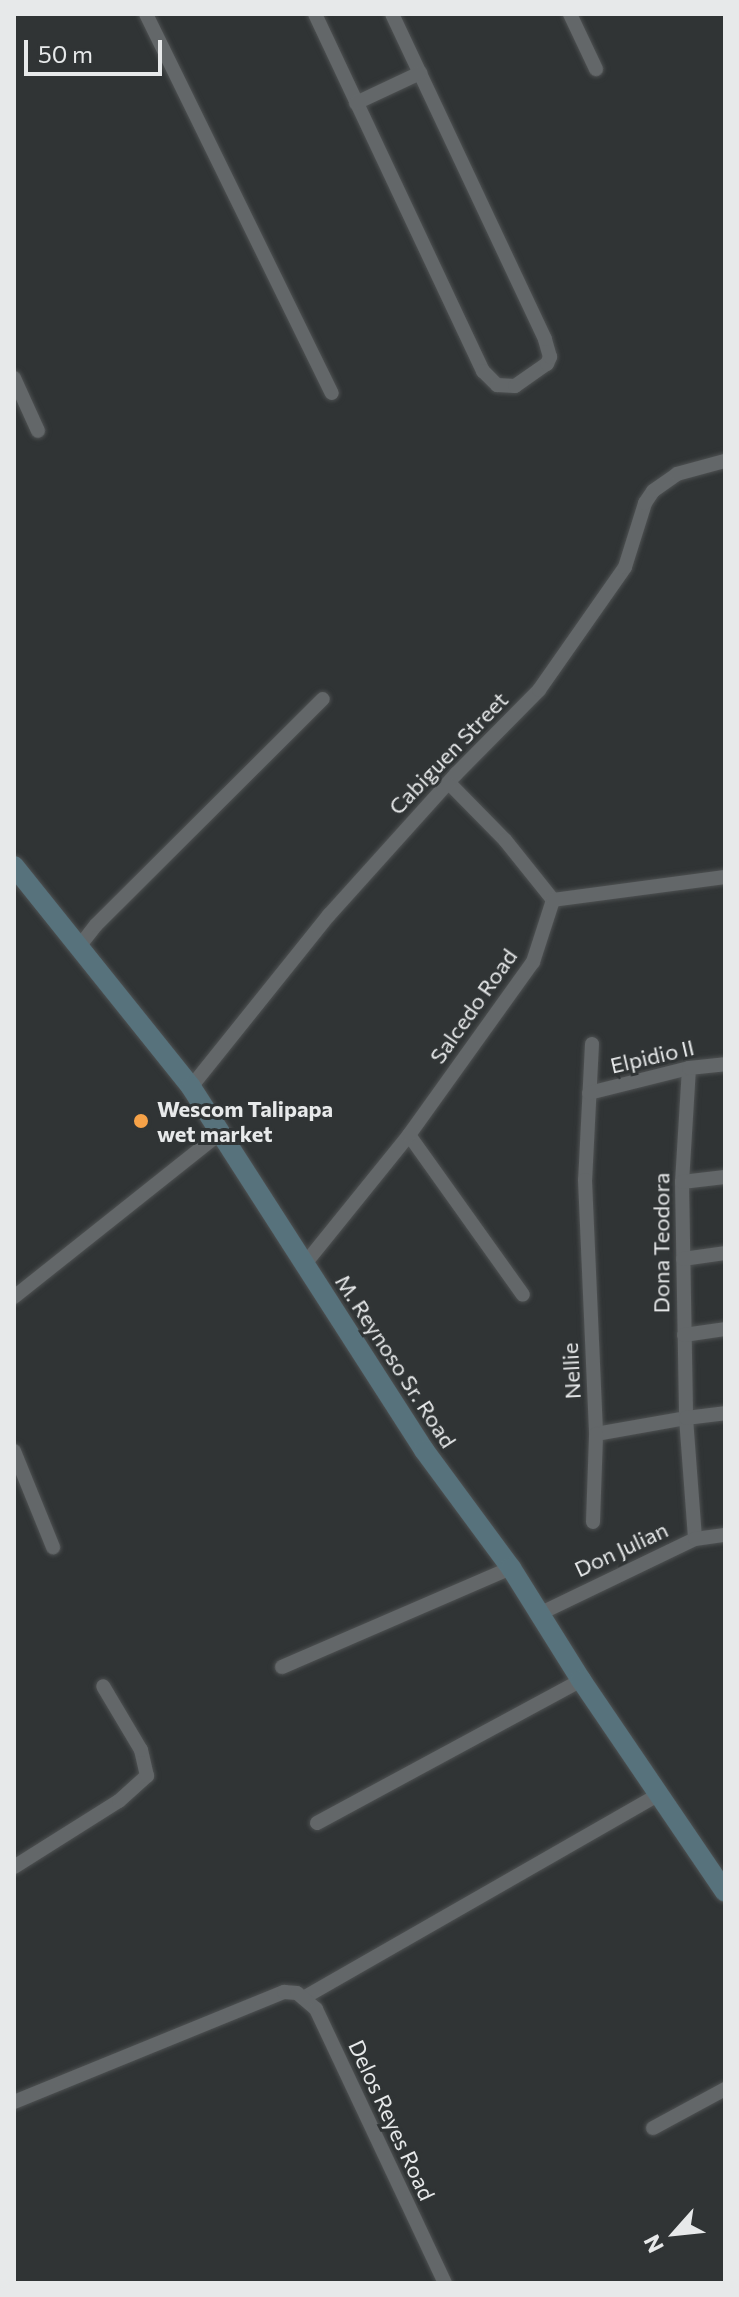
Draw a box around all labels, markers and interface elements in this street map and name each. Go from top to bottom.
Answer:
scale bar [28,24,166,74]
text: 50 m [38,39,93,68]
street label: Cabiguen Street [383,686,513,820]
street label: Salcedo Road [424,944,522,1068]
street label: Elpidio II [607,1034,697,1078]
place label: Wescom Talipapa wet market [157,1095,333,1146]
marker: Wescom Talipapa wet market [132,1112,150,1130]
street label: Dona Teodora [648,1173,674,1313]
street label: M. Reynoso Sr. Road [330,1269,462,1453]
street label: Nellie [556,1342,586,1400]
street label: Don Julian [570,1516,672,1582]
street label: Delos Reyes Road [343,2036,441,2204]
north arrow [635,2193,715,2273]
text: N [637,2231,669,2258]

